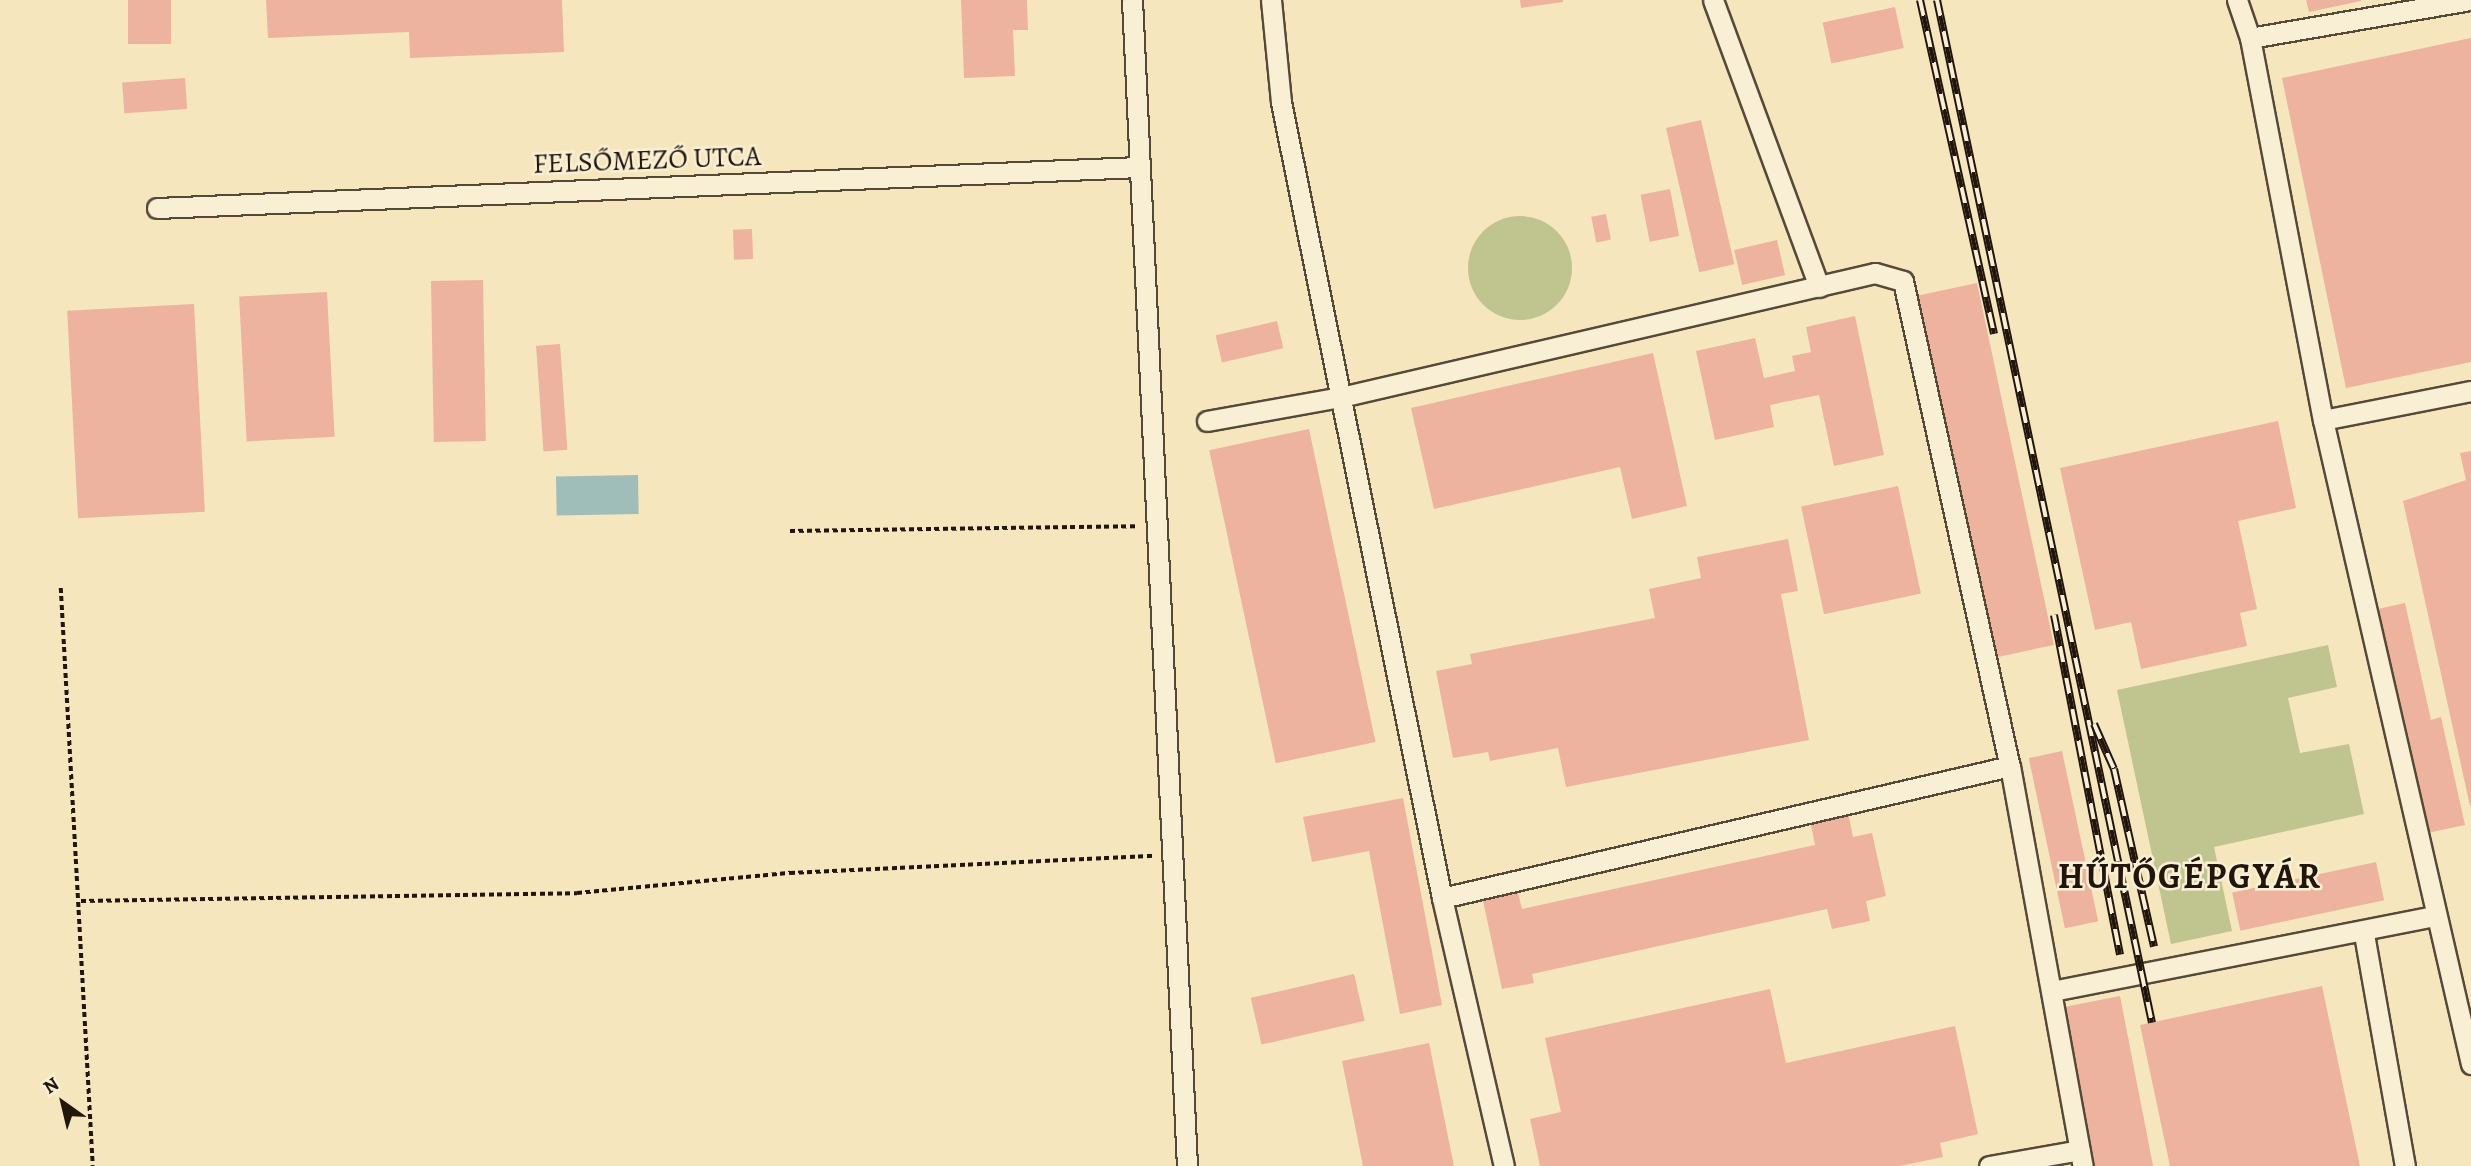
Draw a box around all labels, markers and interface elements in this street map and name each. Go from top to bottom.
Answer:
street label: FELSŐMEZŐ UTCA [532,139,762,181]
district label: HŰTŐGÉPGYÁR [2059,855,2321,897]
north arrow [28,1068,98,1138]
text: N [38,1071,64,1100]

